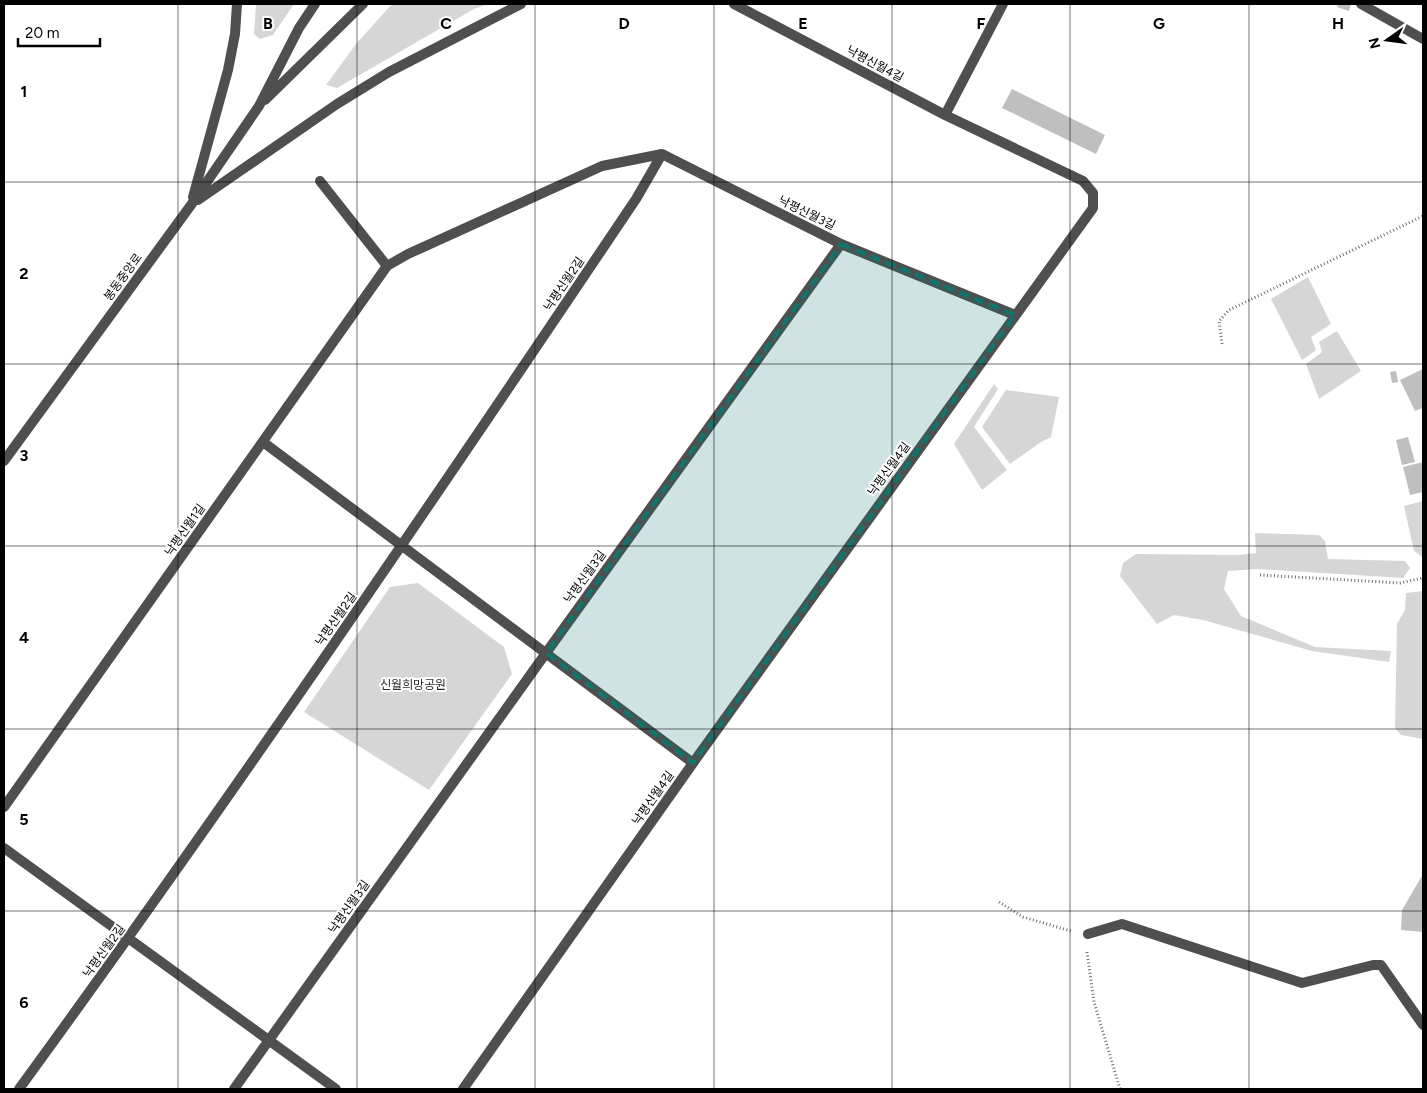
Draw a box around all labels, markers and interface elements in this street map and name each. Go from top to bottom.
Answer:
text: B [263,14,273,33]
text: C [440,14,452,33]
text: D [618,14,630,33]
text: E [798,14,808,33]
text: F [977,14,986,33]
text: G [1153,14,1165,33]
text: H [1332,14,1344,33]
scale bar [18,15,100,47]
north arrow [1362,15,1412,65]
text: 20 m [25,24,59,42]
text: N [1365,36,1384,50]
street label: 낙평신월4길 [844,43,906,85]
text: 1 [21,82,27,101]
street label: 낙평신월3길 [776,193,838,233]
street label: 봉동중앙로 [101,251,145,303]
street label: 낙평신월2길 [541,254,587,314]
text: 2 [19,264,29,283]
street label: 낙평신월4길 [865,440,913,498]
text: 3 [20,446,29,465]
street label: 낙평신월1길 [162,501,208,559]
street label: 낙평신월3길 [561,548,609,606]
street label: 낙평신월2길 [313,590,359,648]
text: 4 [19,628,29,647]
park label: 신월희망공원 [380,678,446,692]
street label: 낙평신월4길 [629,768,677,828]
text: 5 [19,810,29,829]
street label: 낙평신월3길 [326,878,372,936]
street label: 낙평신월2길 [80,922,128,980]
text: 6 [19,993,29,1012]

